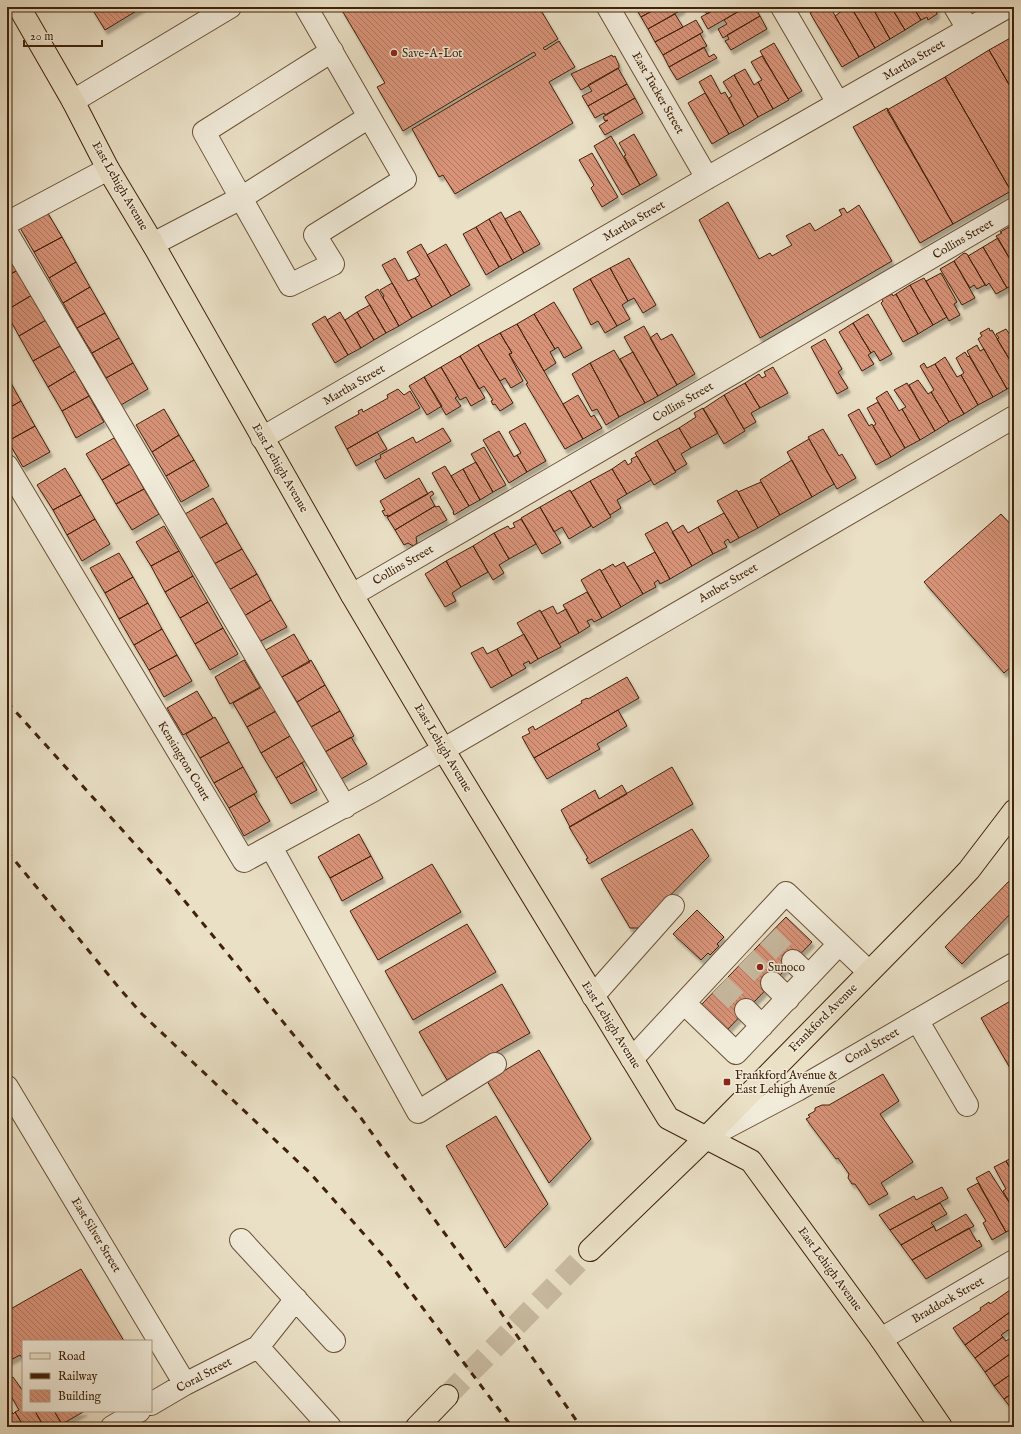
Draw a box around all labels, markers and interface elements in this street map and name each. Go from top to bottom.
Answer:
scale bar [24,22,102,48]
text: 20 m [30,29,53,44]
street label: Martha Street [880,36,948,84]
place label: Save-A-Lot [402,46,462,61]
marker: Save-A-Lot [389,48,399,58]
street label: East Tucker Street [628,49,688,137]
street label: East Lehigh Avenue [88,139,152,234]
street label: Martha Street [600,197,668,245]
street label: Collins Street [930,216,996,262]
street label: Martha Street [320,361,388,409]
street label: Collins Street [650,379,716,425]
street label: East Lehigh Avenue [248,421,312,516]
street label: Collins Street [370,542,436,588]
street label: Amber Street [695,560,760,607]
street label: East Lehigh Avenue [411,701,476,795]
street label: Kensington Court [154,718,214,804]
place label: Sunoco [768,960,805,975]
marker: Sunoco [755,962,765,972]
street label: East Lehigh Avenue [578,978,644,1072]
street label: Frankford Avenue [786,980,861,1055]
street label: Coral Street [842,1024,902,1068]
place label: Frankford Avenue & East Lehigh Avenue [735,1068,837,1097]
marker: Frankford Avenue & East Lehigh Avenue [722,1077,732,1087]
street label: East Silver Street [68,1195,124,1275]
street label: East Lehigh Avenue [794,1224,866,1314]
street label: Braddock Street [909,1273,987,1327]
legend [22,1340,152,1412]
text: Road [58,1349,86,1364]
street label: Coral Street [174,1354,234,1396]
text: Railway [58,1369,97,1384]
text: Building [58,1389,102,1404]

